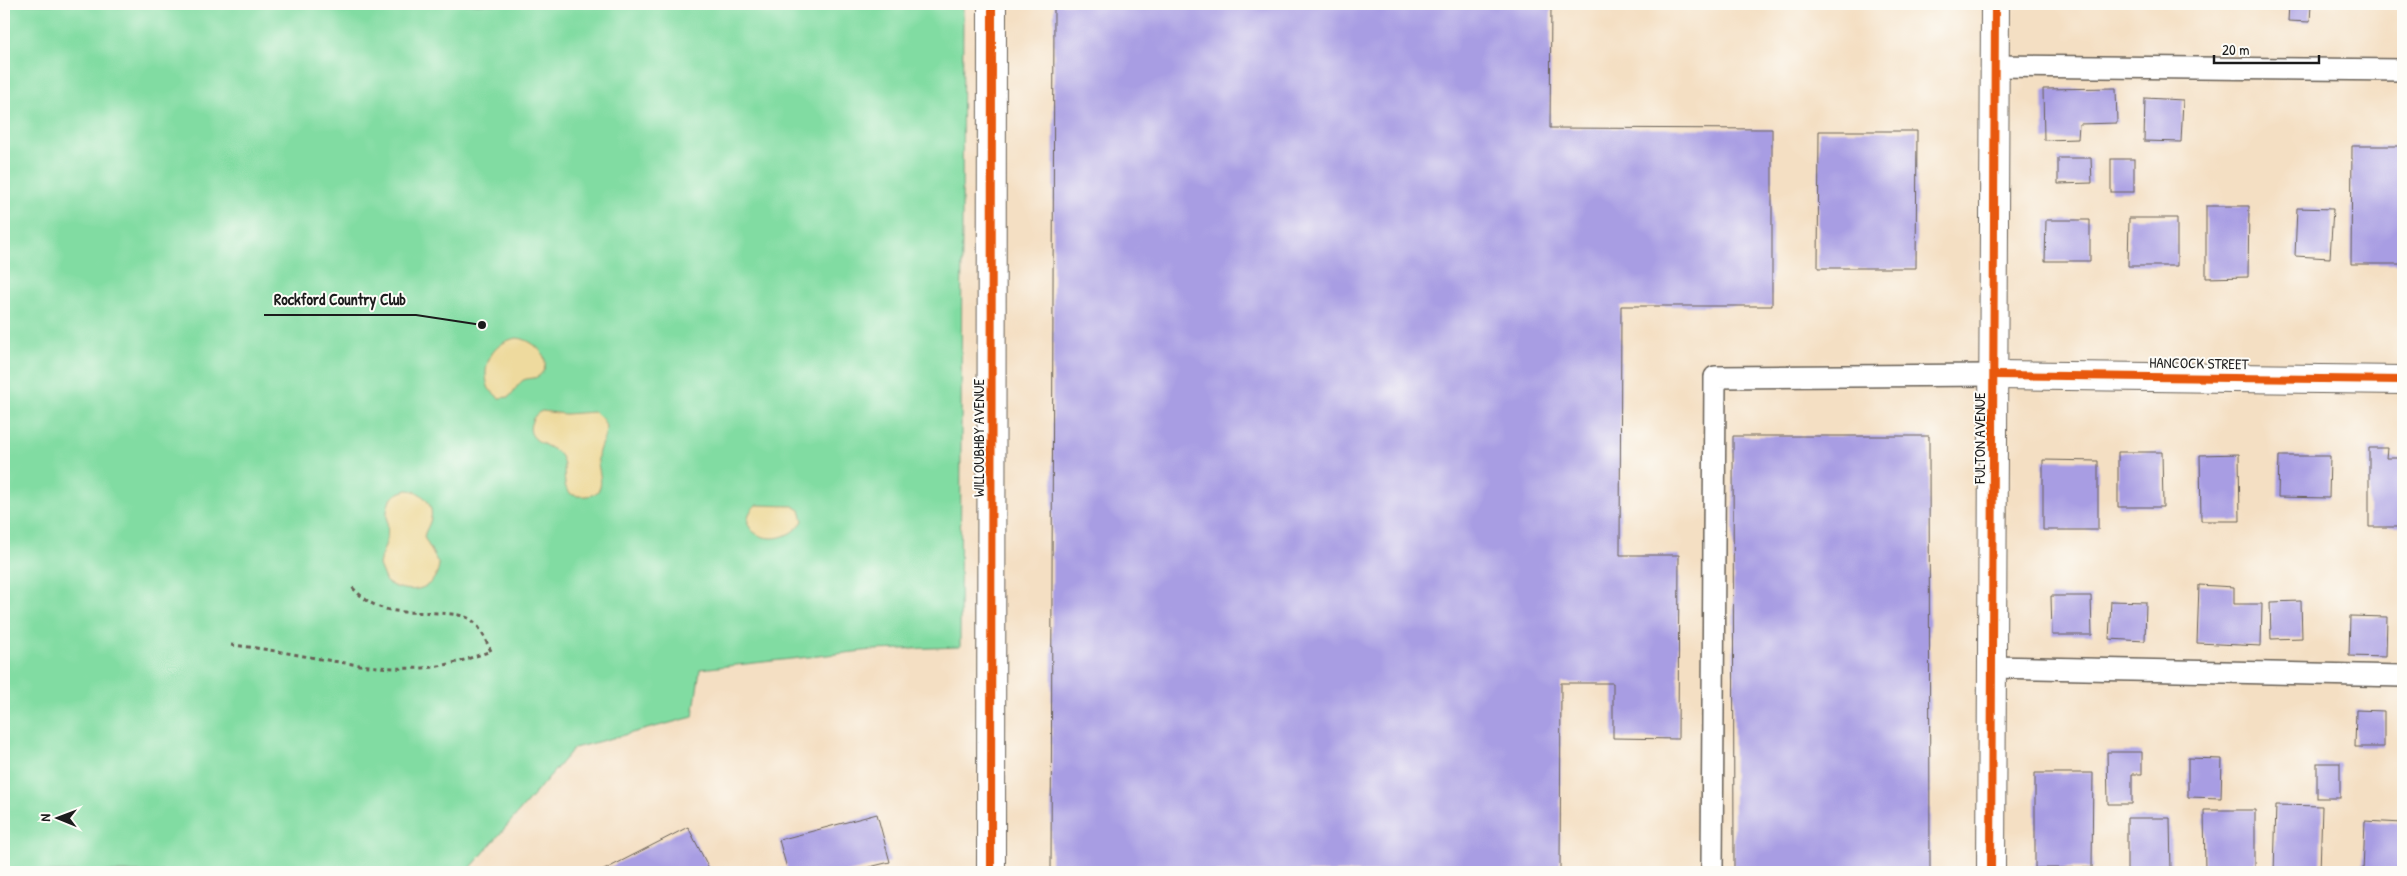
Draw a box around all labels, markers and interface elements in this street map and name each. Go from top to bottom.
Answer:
scale bar [2214,32,2320,64]
text: 20 m [2222,39,2249,60]
callout: Rockford Country Club [264,284,416,315]
text: Rockford Country Club [274,288,406,311]
street label: HANCOCK STREET [2149,352,2250,374]
street label: WILLOUBHBY AVENUE [968,379,989,497]
street label: FULTON AVENUE [1969,392,1990,485]
north arrow [32,794,82,844]
text: N [35,813,54,822]

